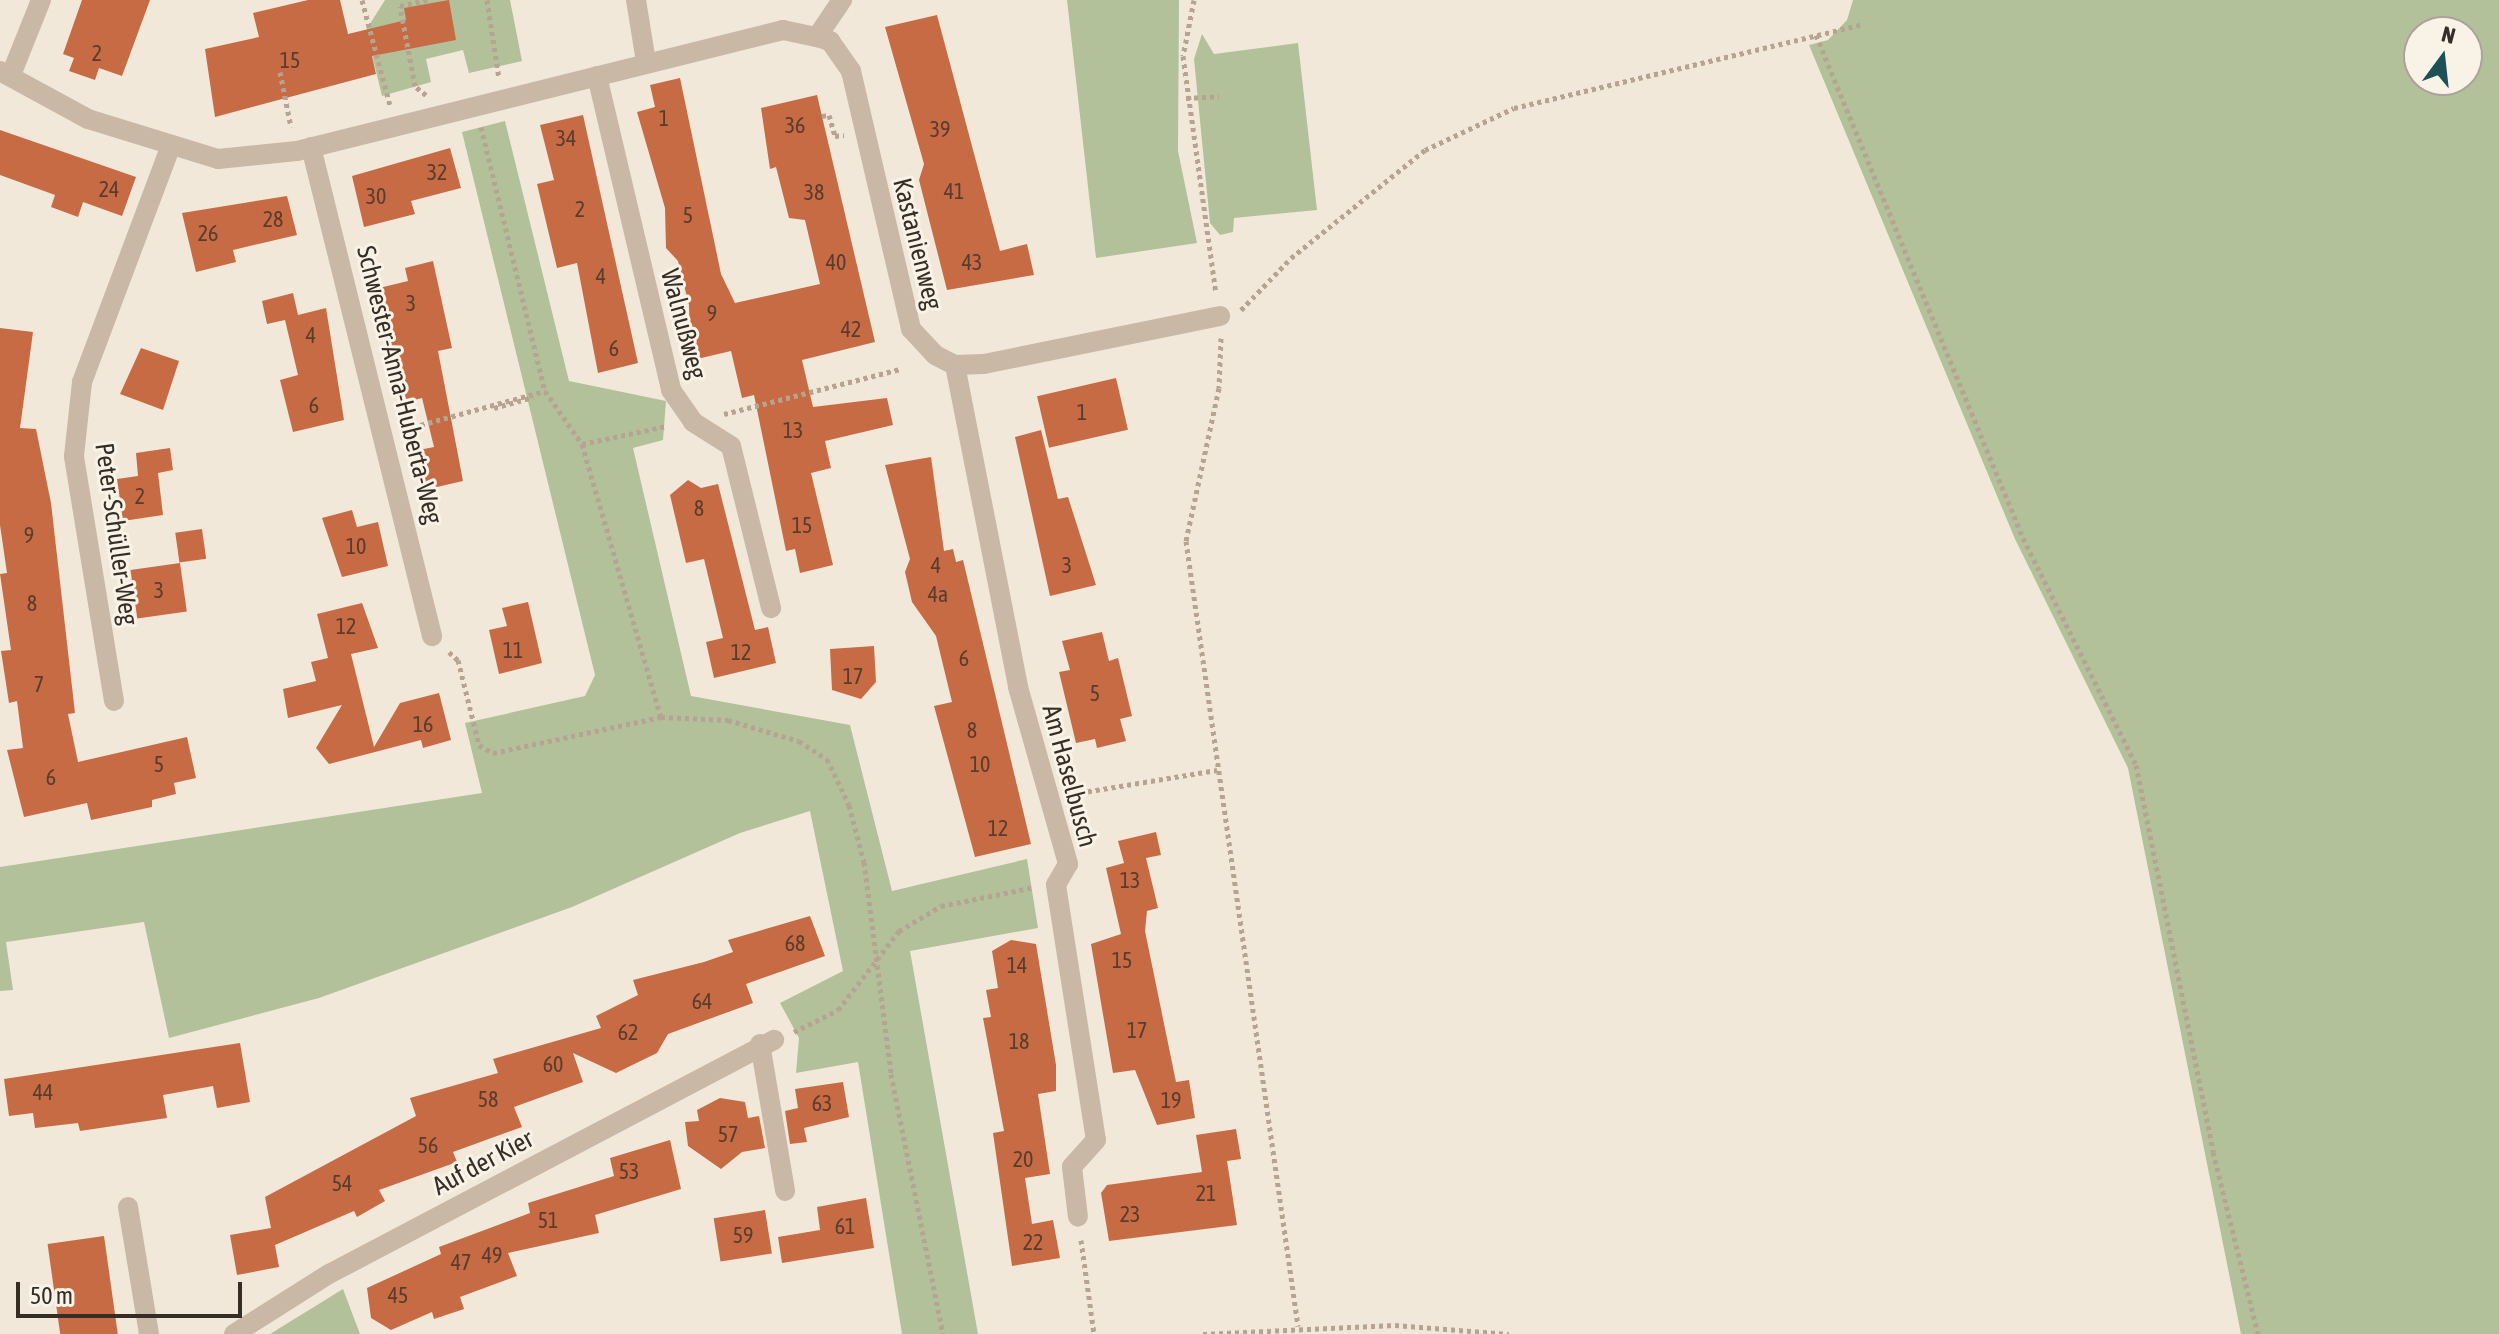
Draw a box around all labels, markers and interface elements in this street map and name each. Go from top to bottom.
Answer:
north arrow [2403,16,2483,96]
text: N [2439,21,2458,49]
house number: 2 [92,41,102,67]
house number: 15 [280,48,300,74]
house number: 1 [659,106,669,132]
house number: 36 [785,113,805,139]
house number: 39 [930,117,950,143]
house number: 34 [556,126,576,152]
house number: 32 [427,160,447,186]
street label: Kastanienweg [886,175,948,313]
house number: 24 [99,177,119,203]
house number: 41 [944,179,964,205]
house number: 38 [804,180,824,206]
house number: 30 [366,184,386,210]
house number: 2 [575,197,585,223]
house number: 5 [683,203,693,229]
house number: 28 [263,207,283,233]
house number: 26 [198,221,218,247]
street label: Schwester-Anna-Huberta-Weg [349,243,449,527]
house number: 40 [826,250,846,276]
house number: 43 [962,250,982,276]
house number: 4 [596,264,606,290]
street label: Walnußweg [653,266,713,382]
house number: 3 [406,291,416,317]
house number: 9 [707,301,717,327]
house number: 42 [841,317,861,343]
house number: 4 [306,323,316,349]
house number: 6 [609,336,619,362]
house number: 6 [309,393,319,419]
house number: 1 [1077,400,1087,426]
house number: 13 [783,418,803,444]
street label: Peter-Schüller-Weg [88,441,144,627]
house number: 2 [135,484,145,510]
house number: 8 [694,496,704,522]
house number: 15 [792,513,812,539]
house number: 9 [24,523,34,549]
house number: 10 [346,534,366,560]
house number: 4 [931,553,941,579]
house number: 3 [1062,553,1072,579]
house number: 3 [154,578,164,604]
house number: 4a [928,582,948,608]
house number: 8 [27,591,37,617]
house number: 12 [336,614,356,640]
house number: 11 [503,638,523,664]
house number: 12 [731,640,751,666]
house number: 6 [959,646,969,672]
house number: 17 [843,664,863,690]
house number: 7 [34,672,44,698]
house number: 5 [1090,681,1100,707]
street label: Am Haselbusch [1035,701,1103,851]
house number: 16 [413,712,433,738]
house number: 8 [967,718,977,744]
house number: 5 [154,752,164,778]
house number: 10 [970,752,990,778]
house number: 6 [46,765,56,791]
house number: 12 [988,816,1008,842]
house number: 13 [1120,868,1140,894]
house number: 68 [785,931,805,957]
house number: 15 [1112,948,1132,974]
house number: 14 [1007,953,1027,979]
house number: 64 [692,989,712,1015]
house number: 17 [1127,1018,1147,1044]
house number: 62 [618,1020,638,1046]
house number: 18 [1009,1029,1029,1055]
house number: 60 [543,1052,563,1078]
house number: 44 [33,1080,53,1106]
house number: 58 [478,1087,498,1113]
house number: 19 [1161,1088,1181,1114]
house number: 63 [812,1091,832,1117]
house number: 57 [718,1122,738,1148]
street label: Auf der Kier [427,1124,539,1202]
house number: 56 [418,1133,438,1159]
house number: 20 [1013,1147,1033,1173]
house number: 53 [619,1159,639,1185]
house number: 54 [332,1171,352,1197]
house number: 21 [1196,1181,1216,1207]
house number: 23 [1120,1202,1140,1228]
house number: 51 [538,1208,558,1234]
house number: 61 [835,1214,855,1240]
house number: 59 [733,1223,753,1249]
house number: 22 [1023,1230,1043,1256]
house number: 49 [482,1243,502,1269]
house number: 47 [451,1250,471,1276]
scale bar [20,1266,246,1316]
text: 50 m [30,1282,73,1309]
house number: 45 [388,1283,408,1309]

